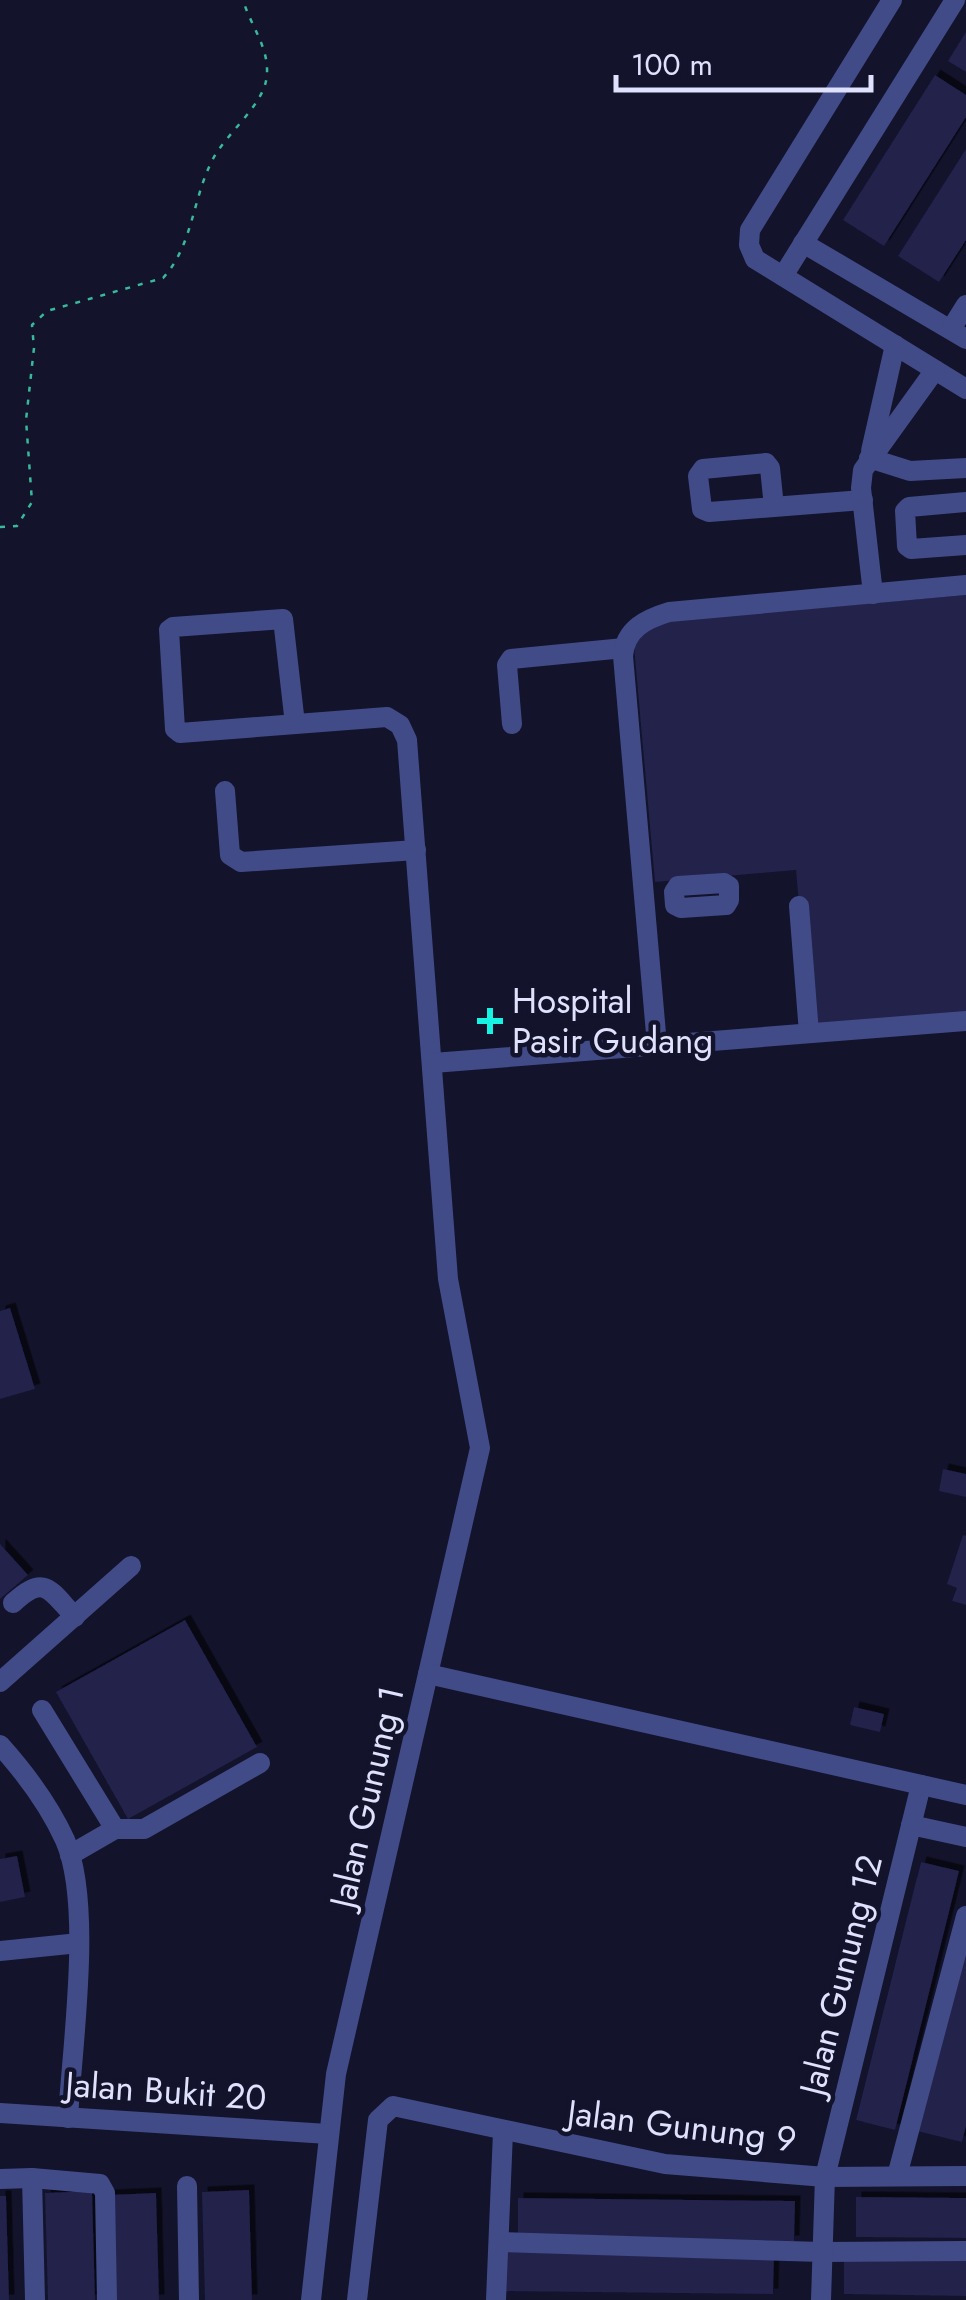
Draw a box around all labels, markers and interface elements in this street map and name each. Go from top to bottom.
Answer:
scale bar [616,30,871,92]
text: 100 m [631,43,713,86]
place label: Hospital Pasir Gudang [512,976,713,1066]
marker: Hospital Pasir Gudang [477,1008,503,1034]
street label: Jalan Gunung 1 [316,1681,417,1917]
street label: Jalan Gunung 12 [786,1850,895,2104]
street label: Jalan Bukit 20 [60,2059,268,2123]
street label: Jalan Gunung 9 [561,2087,799,2165]

